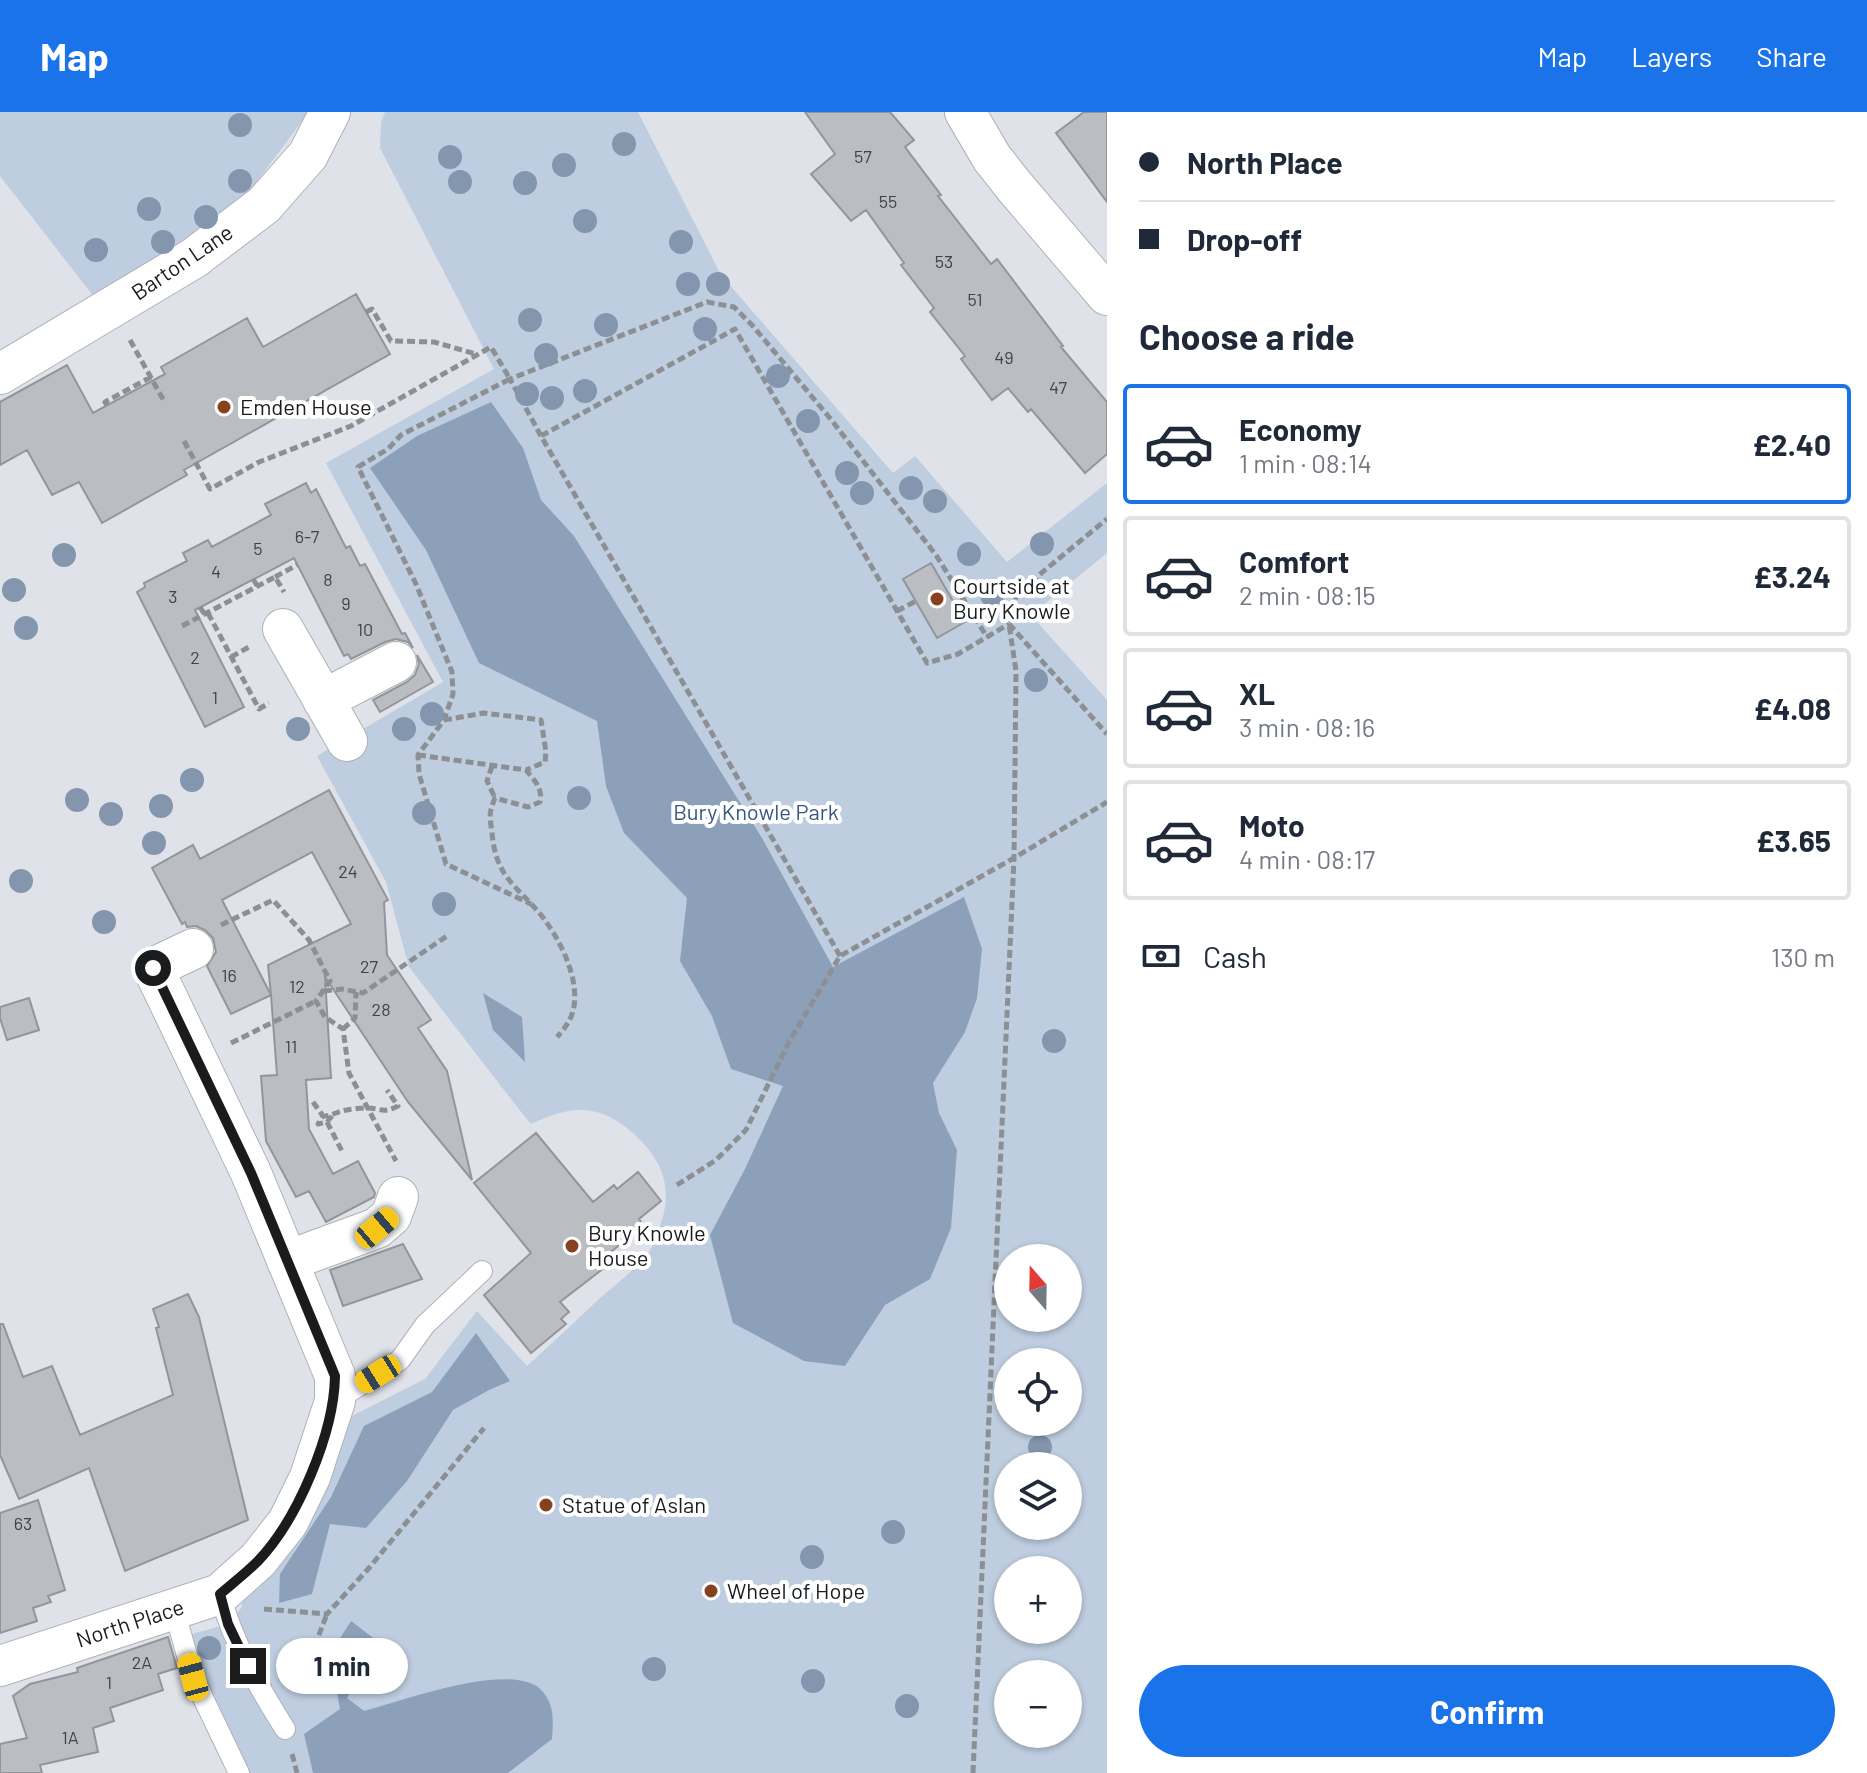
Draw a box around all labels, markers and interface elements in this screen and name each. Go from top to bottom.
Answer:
text: Map [40,33,109,79]
text: Map [1537,39,1587,73]
text: Layers [1631,39,1712,73]
text: Share [1756,39,1827,73]
text: North Place [1187,144,1343,180]
house number: 57 [854,145,872,167]
house number: 55 [879,190,897,212]
street label: Barton Lane [126,218,237,304]
text: Drop-off [1187,221,1302,257]
house number: 53 [935,250,953,272]
house number: 51 [967,288,983,310]
text: Choose a ride [1139,314,1355,357]
house number: 49 [994,346,1014,368]
house number: 47 [1049,376,1067,398]
place label: Emden House [240,393,372,419]
marker: Emden House [215,398,233,416]
icon: car [1143,408,1215,480]
text: Economy [1239,411,1362,447]
text: £2.40 [1752,426,1831,462]
text: 1 min · 08:14 [1239,447,1372,478]
house number: 6-7 [295,525,320,547]
house number: 5 [253,537,263,559]
icon: car [1143,540,1215,612]
text: Comfort [1239,543,1349,579]
text: £3.24 [1753,558,1831,594]
house number: 4 [211,560,221,582]
house number: 8 [323,568,333,590]
place label: Courtside at Bury Knowle [953,572,1071,623]
text: 2 min · 08:15 [1239,579,1376,610]
house number: 3 [168,585,178,607]
marker: Courtside at Bury Knowle [928,590,946,608]
house number: 9 [341,592,351,614]
house number: 10 [357,618,373,640]
house number: 2 [190,646,200,668]
icon: car [1143,672,1215,744]
text: XL [1239,675,1275,711]
house number: 1 [212,686,218,708]
text: £4.08 [1754,690,1831,726]
text: 3 min · 08:16 [1239,711,1375,742]
park label: Bury Knowle Park [673,798,839,824]
icon: car [1143,804,1215,876]
text: Moto [1239,807,1305,843]
text: £3.65 [1756,822,1831,858]
text: 4 min · 08:17 [1239,843,1375,874]
house number: 24 [338,860,358,882]
icon: cash [1139,934,1183,978]
text: Cash [1203,938,1267,974]
text: 130 m [1771,941,1835,972]
route start [135,950,171,986]
house number: 27 [360,955,379,977]
house number: 16 [221,964,237,986]
house number: 12 [289,975,305,997]
house number: 28 [371,998,391,1020]
house number: 11 [285,1035,297,1057]
car [351,1203,403,1253]
place label: Bury Knowle House [588,1219,706,1270]
marker: Bury Knowle House [563,1237,581,1255]
north arrow [994,1244,1082,1332]
map controls [994,1244,1082,1748]
button: locate [994,1348,1082,1436]
car [351,1351,405,1397]
button: layers [994,1452,1082,1540]
place label: Statue of Aslan [562,1491,706,1517]
marker: Statue of Aslan [537,1496,555,1514]
house number: 63 [14,1512,32,1534]
button: + [994,1556,1082,1644]
place label: Wheel of Hope [727,1577,865,1603]
marker: Wheel of Hope [702,1582,720,1600]
street label: North Place [72,1592,187,1652]
callout: 1 min [276,1638,408,1694]
route end [230,1648,266,1684]
text: 1 min [314,1650,370,1681]
house number: 2A [132,1651,152,1673]
car [175,1651,211,1703]
button: − [994,1660,1082,1748]
button: Confirm [1139,1665,1835,1757]
house number: 1 [106,1671,112,1693]
house number: 1A [61,1726,79,1748]

